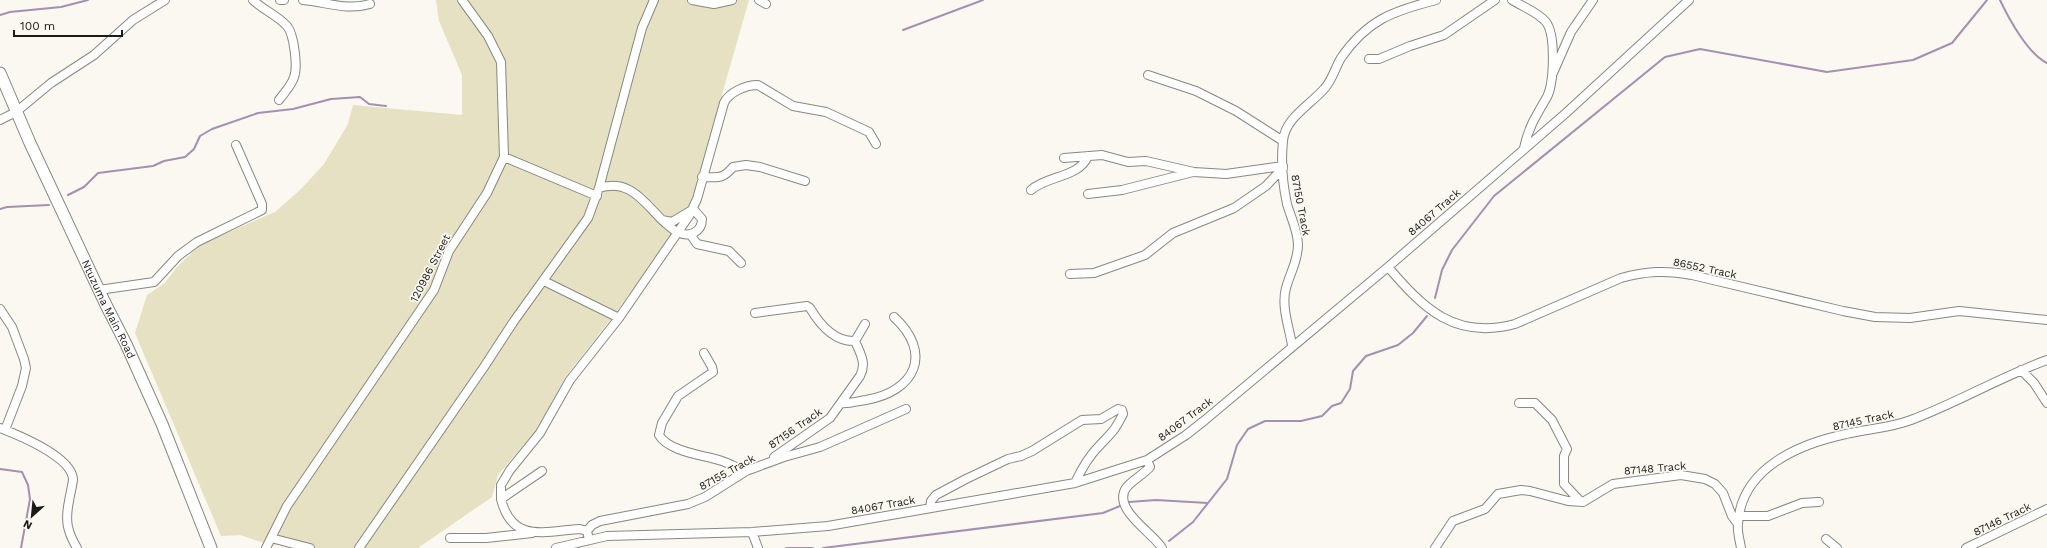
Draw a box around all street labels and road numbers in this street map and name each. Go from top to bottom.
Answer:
street label: 87150 Track [1288,173,1313,237]
street label: 84067 Track [1406,186,1463,239]
street label: 120986 Street [408,232,453,304]
street label: 86552 Track [1672,255,1738,282]
street label: Ntuzuma Main Road [79,258,138,361]
street label: 84067 Track [1155,395,1215,444]
street label: 87156 Track [766,405,824,452]
street label: 87145 Track [1831,408,1895,433]
street label: 87155 Track [697,452,757,493]
street label: 87148 Track [1623,459,1687,478]
street label: 84067 Track [850,493,916,518]
street label: 87146 Track [1971,500,2033,539]

